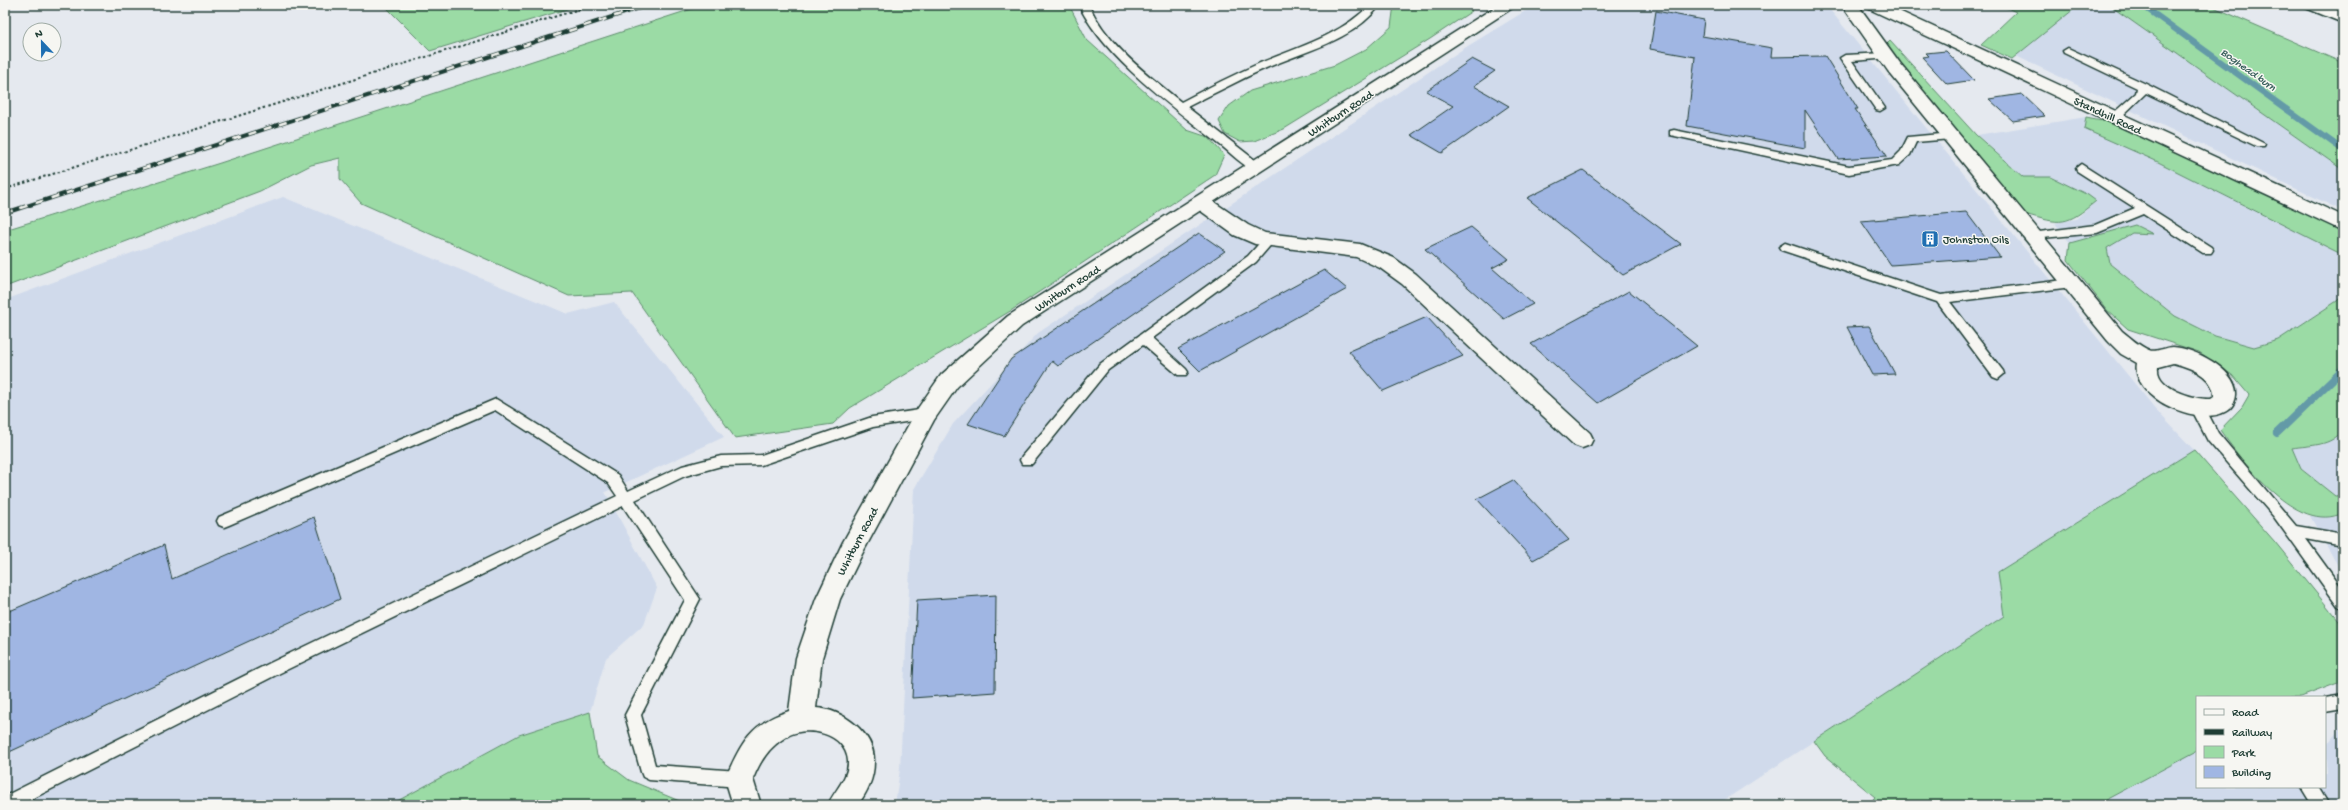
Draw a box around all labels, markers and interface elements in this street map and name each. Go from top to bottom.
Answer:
north arrow [22,22,62,62]
text: N [33,28,45,41]
water label: Boghead burn [2218,47,2278,95]
street label: Whitburn Road [1306,88,1377,141]
street label: Standhill Road [2071,95,2144,139]
building icon: Johnston Oils [1920,229,1940,249]
place label: Johnston Oils [1943,234,2009,248]
street label: Whitburn Road [1033,263,1104,316]
street label: Whitburn Road [835,505,883,578]
legend [2196,696,2326,788]
text: Road [2232,707,2259,721]
text: Railway [2232,727,2272,741]
text: Park [2231,747,2257,761]
text: Building [2231,767,2271,781]

